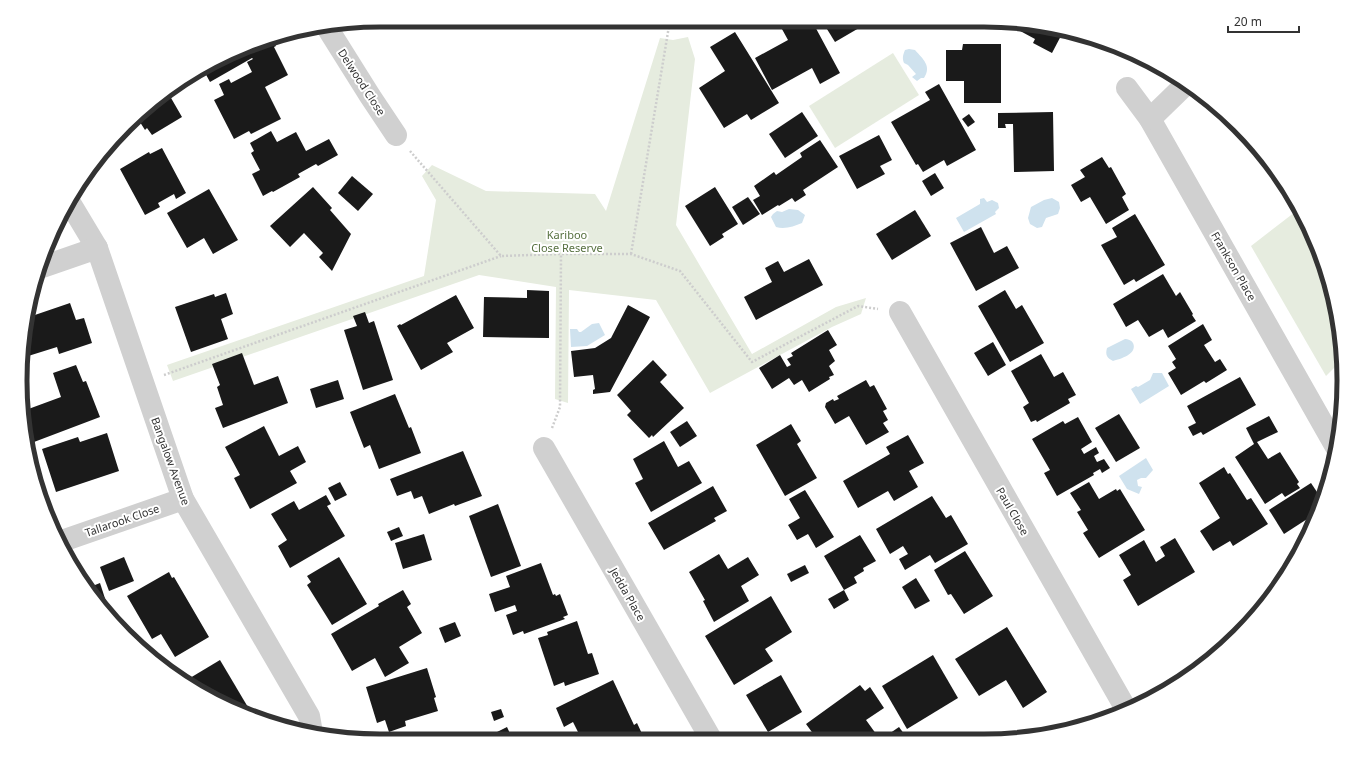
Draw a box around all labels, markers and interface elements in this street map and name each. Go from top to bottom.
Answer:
scale bar [1228,8,1299,34]
text: 20 m [1234,13,1262,30]
street label: Delwood Close [335,46,389,118]
park label: Kariboo Close Reserve [531,227,603,255]
street label: Frankson Place [1208,229,1260,303]
street label: Bangalow Avenue [148,415,194,507]
street label: Paul Close [993,484,1033,538]
street label: Tallarook Close [83,500,161,540]
street label: Jedda Place [606,564,649,623]

